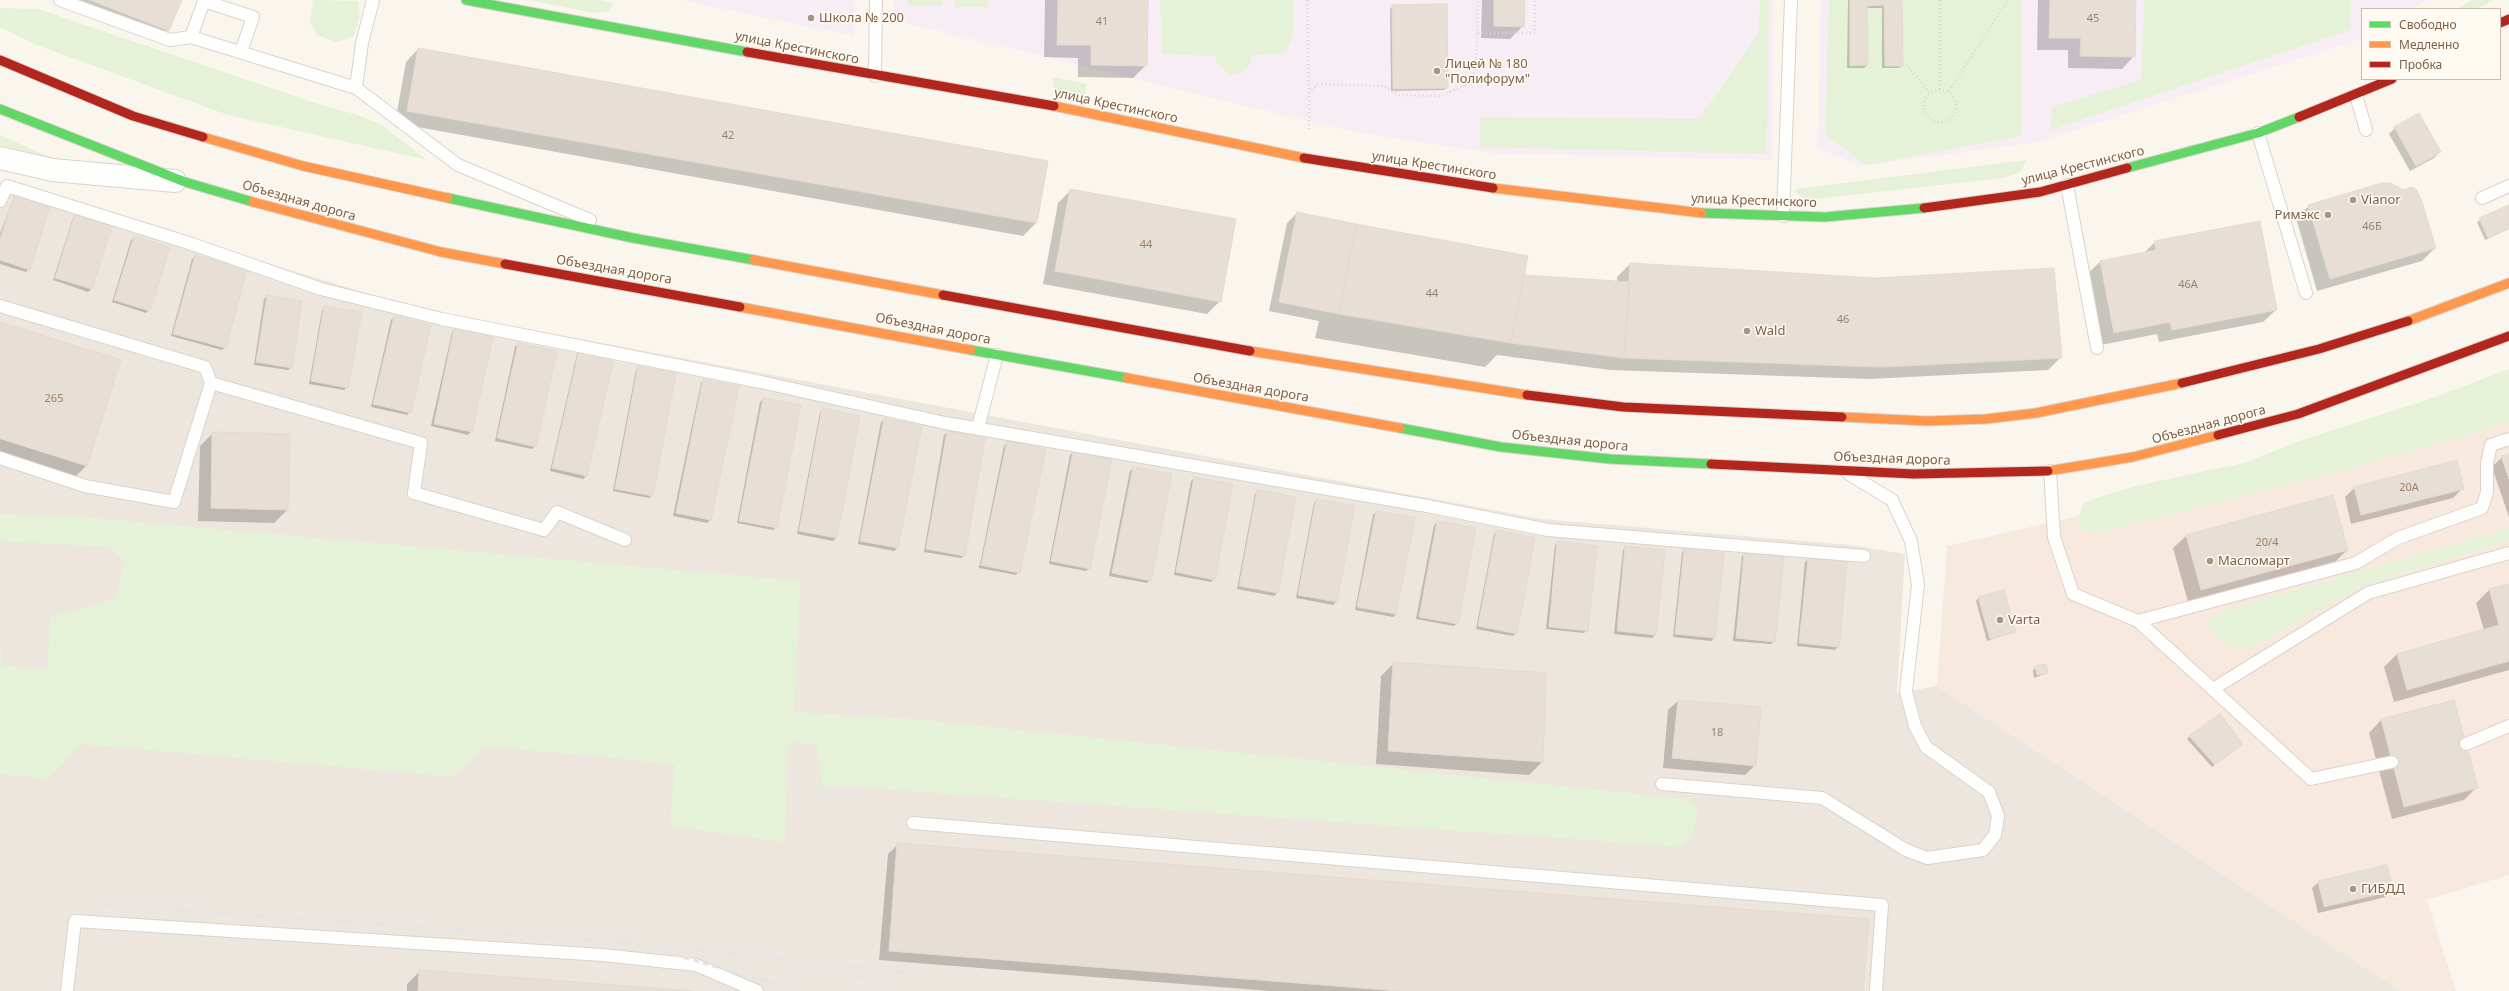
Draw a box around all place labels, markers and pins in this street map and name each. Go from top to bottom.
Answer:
place label: Школа № 200 [819,10,904,26]
marker: Школа № 200 [806,13,816,23]
place label: Лицей № 180 "Полифорум" [1445,56,1530,87]
marker: Лицей № 180 "Полифорум" [1432,66,1442,76]
place label: Vianor [2361,192,2401,208]
marker: Vianor [2348,195,2358,205]
place label: Римэкс [2275,207,2320,223]
marker: Римэкс [2323,210,2333,220]
place label: Wald [1755,323,1785,339]
marker: Wald [1742,326,1752,336]
place label: Масломарт [2218,553,2290,569]
marker: Масломарт [2205,556,2215,566]
place label: Varta [2008,612,2040,628]
marker: Varta [1995,615,2005,625]
place label: ГИБДД [2361,881,2405,897]
marker: ГИБДД [2348,884,2358,894]

